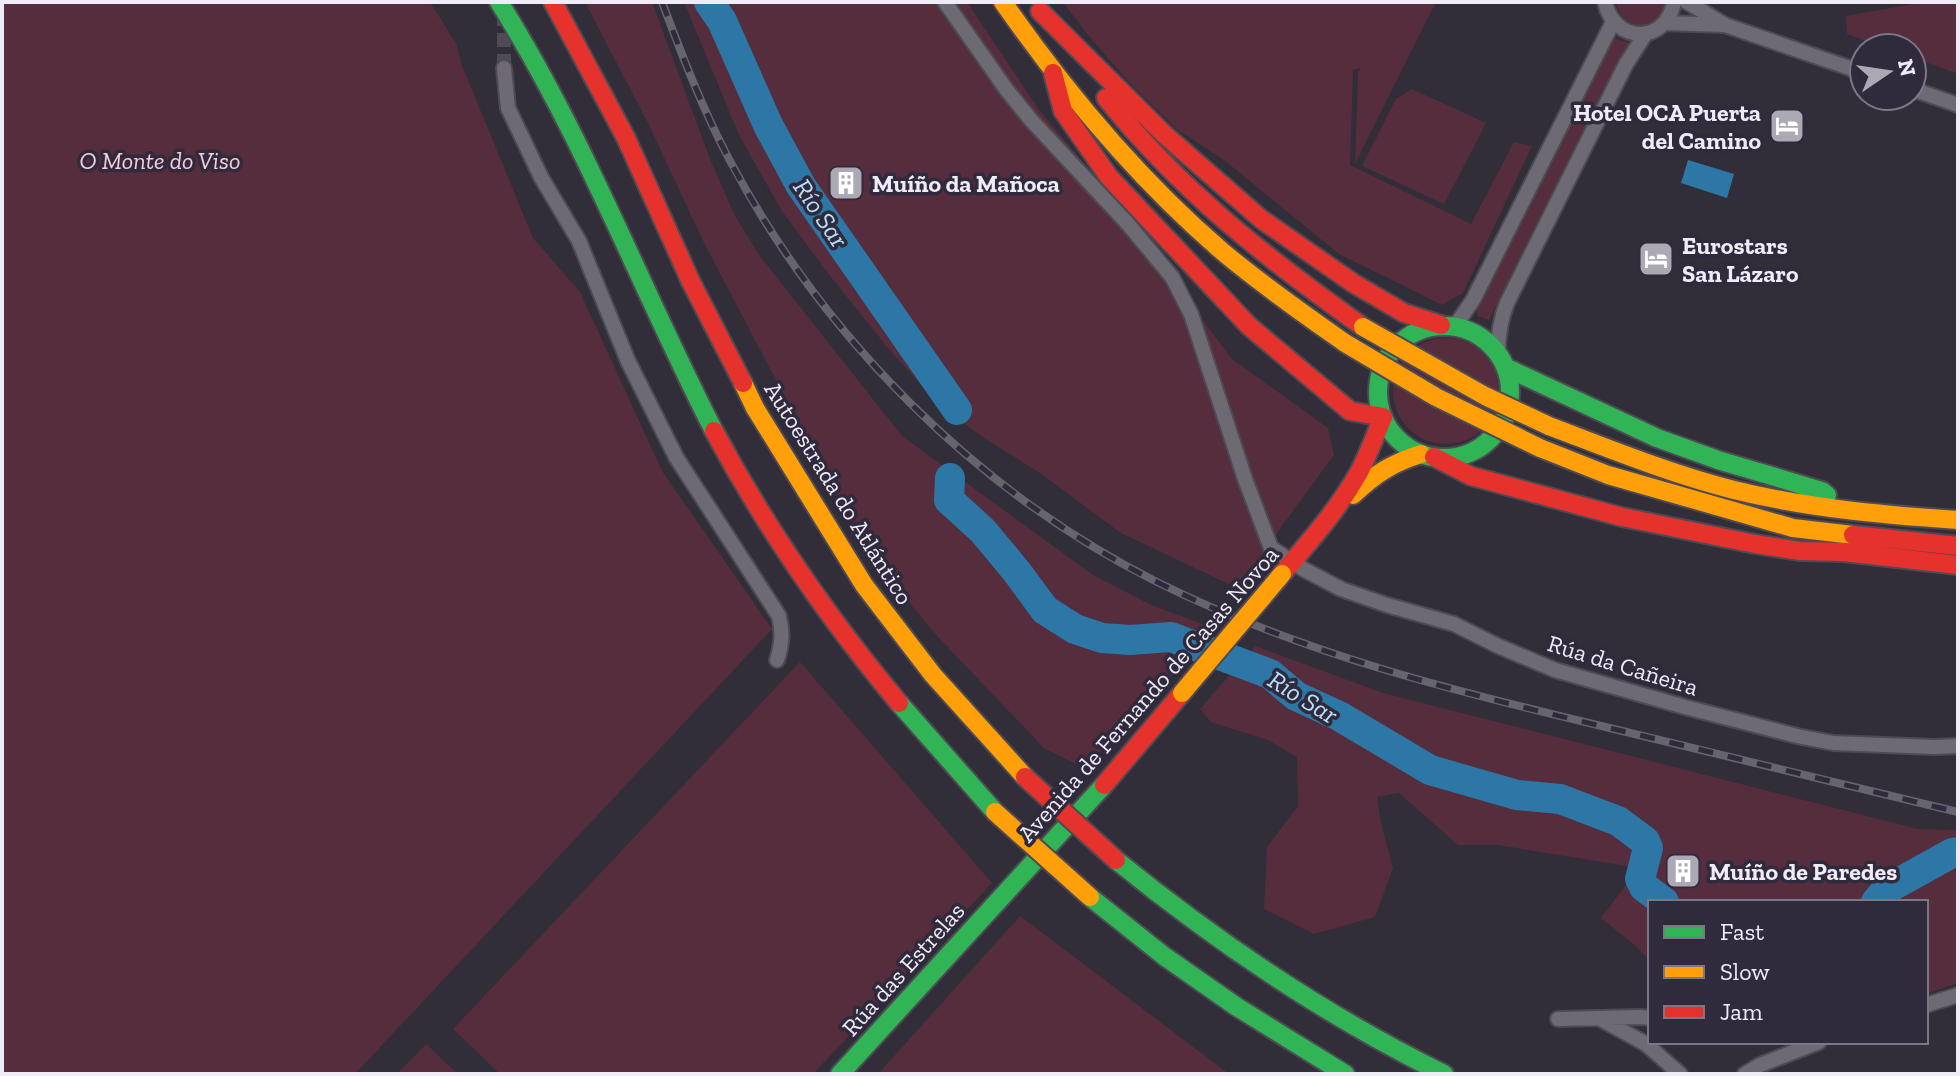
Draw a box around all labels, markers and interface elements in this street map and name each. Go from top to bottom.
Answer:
north arrow [1848,32,1928,112]
text: N [1892,56,1922,79]
place label: Hotel OCA Puerta del Camino [1573,98,1761,155]
hotel icon: Hotel OCA Puerta del Camino [1768,107,1806,145]
park label: O Monte do Viso [79,146,241,175]
building icon: Muíño da Mañoca [827,164,865,202]
place label: Muíño da Mañoca [872,169,1060,198]
water label: Río Sar [786,173,856,254]
place label: Eurostars San Lázaro [1682,231,1799,288]
hotel icon: Eurostars San Lázaro [1637,240,1675,278]
street label: Autoestrada do Atlántico [758,376,920,610]
street label: Avenida de Fernando de Casas Novoa [1012,540,1285,848]
street label: Rúa da Cañeira [1544,628,1702,702]
water label: Río Sar [1262,663,1344,731]
building icon: Muíño de Paredes [1664,852,1702,890]
place label: Muíño de Paredes [1709,857,1897,886]
street label: Rúa das Estrelas [836,896,970,1042]
legend [1648,900,1928,1044]
text: Fast [1720,917,1764,946]
text: Slow [1720,957,1770,986]
text: Jam [1720,997,1763,1026]

